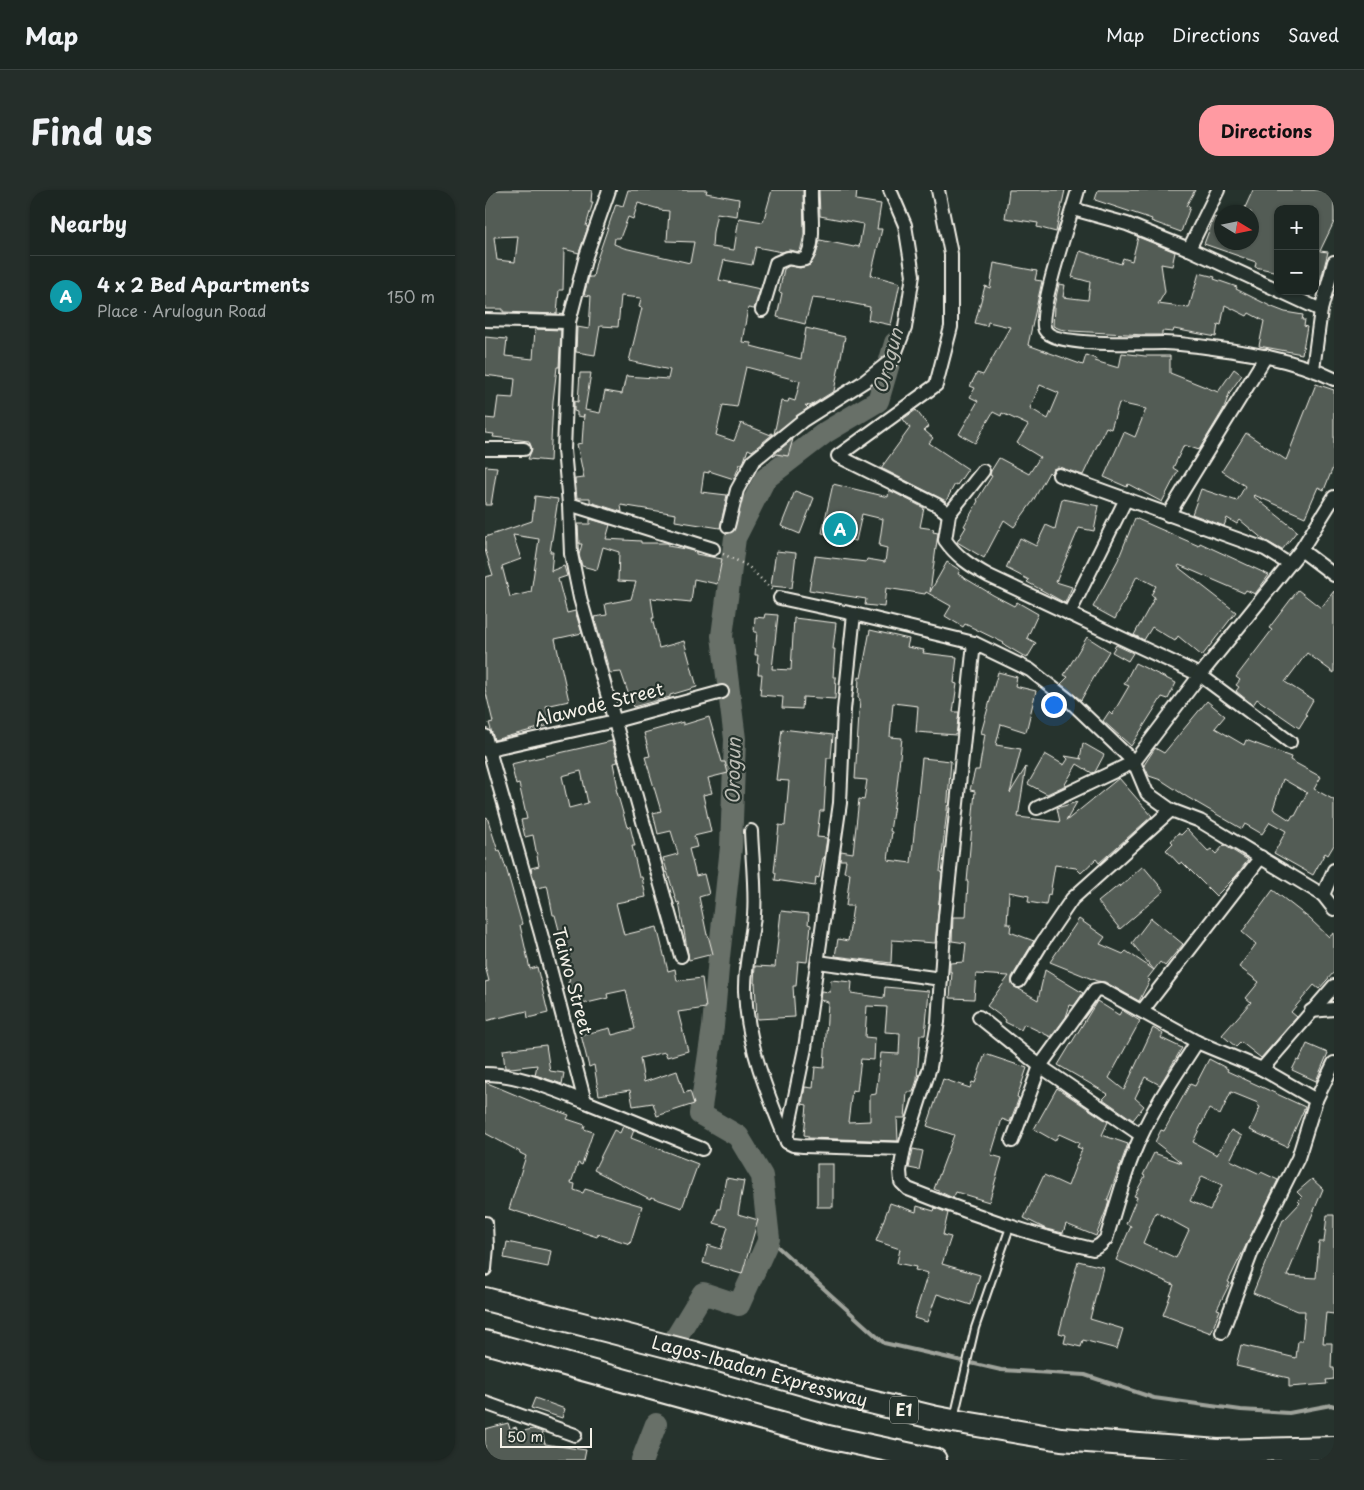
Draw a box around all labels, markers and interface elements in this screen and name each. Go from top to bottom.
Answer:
text: Map [25,17,78,53]
text: Map [1106,21,1144,48]
text: Directions [1172,21,1260,48]
text: Saved [1288,21,1339,48]
text: Find us [30,104,152,157]
button: Directions [1199,105,1334,156]
north arrow [1214,205,1259,250]
map controls [1274,205,1319,295]
button: + [1274,205,1319,250]
text: Nearby [50,207,127,239]
button: − [1274,250,1319,295]
text: 4 x 2 Bed Apartments [97,270,310,298]
text: A [60,284,72,308]
text: 150 m [387,284,435,308]
text: Place · Arulogun Road [97,298,267,322]
water label: Orogun [865,323,910,397]
pin: A [824,510,856,548]
street label: Alawode Street [531,674,666,733]
your location [1041,692,1067,718]
water label: Orogun [717,736,747,805]
street label: Taiwo Street [546,924,601,1037]
street label: Lagos-Ibadan Expressway [649,1328,871,1413]
road number: E1 [890,1396,918,1424]
scale bar [500,1425,593,1448]
text: 50 m [507,1426,543,1447]

